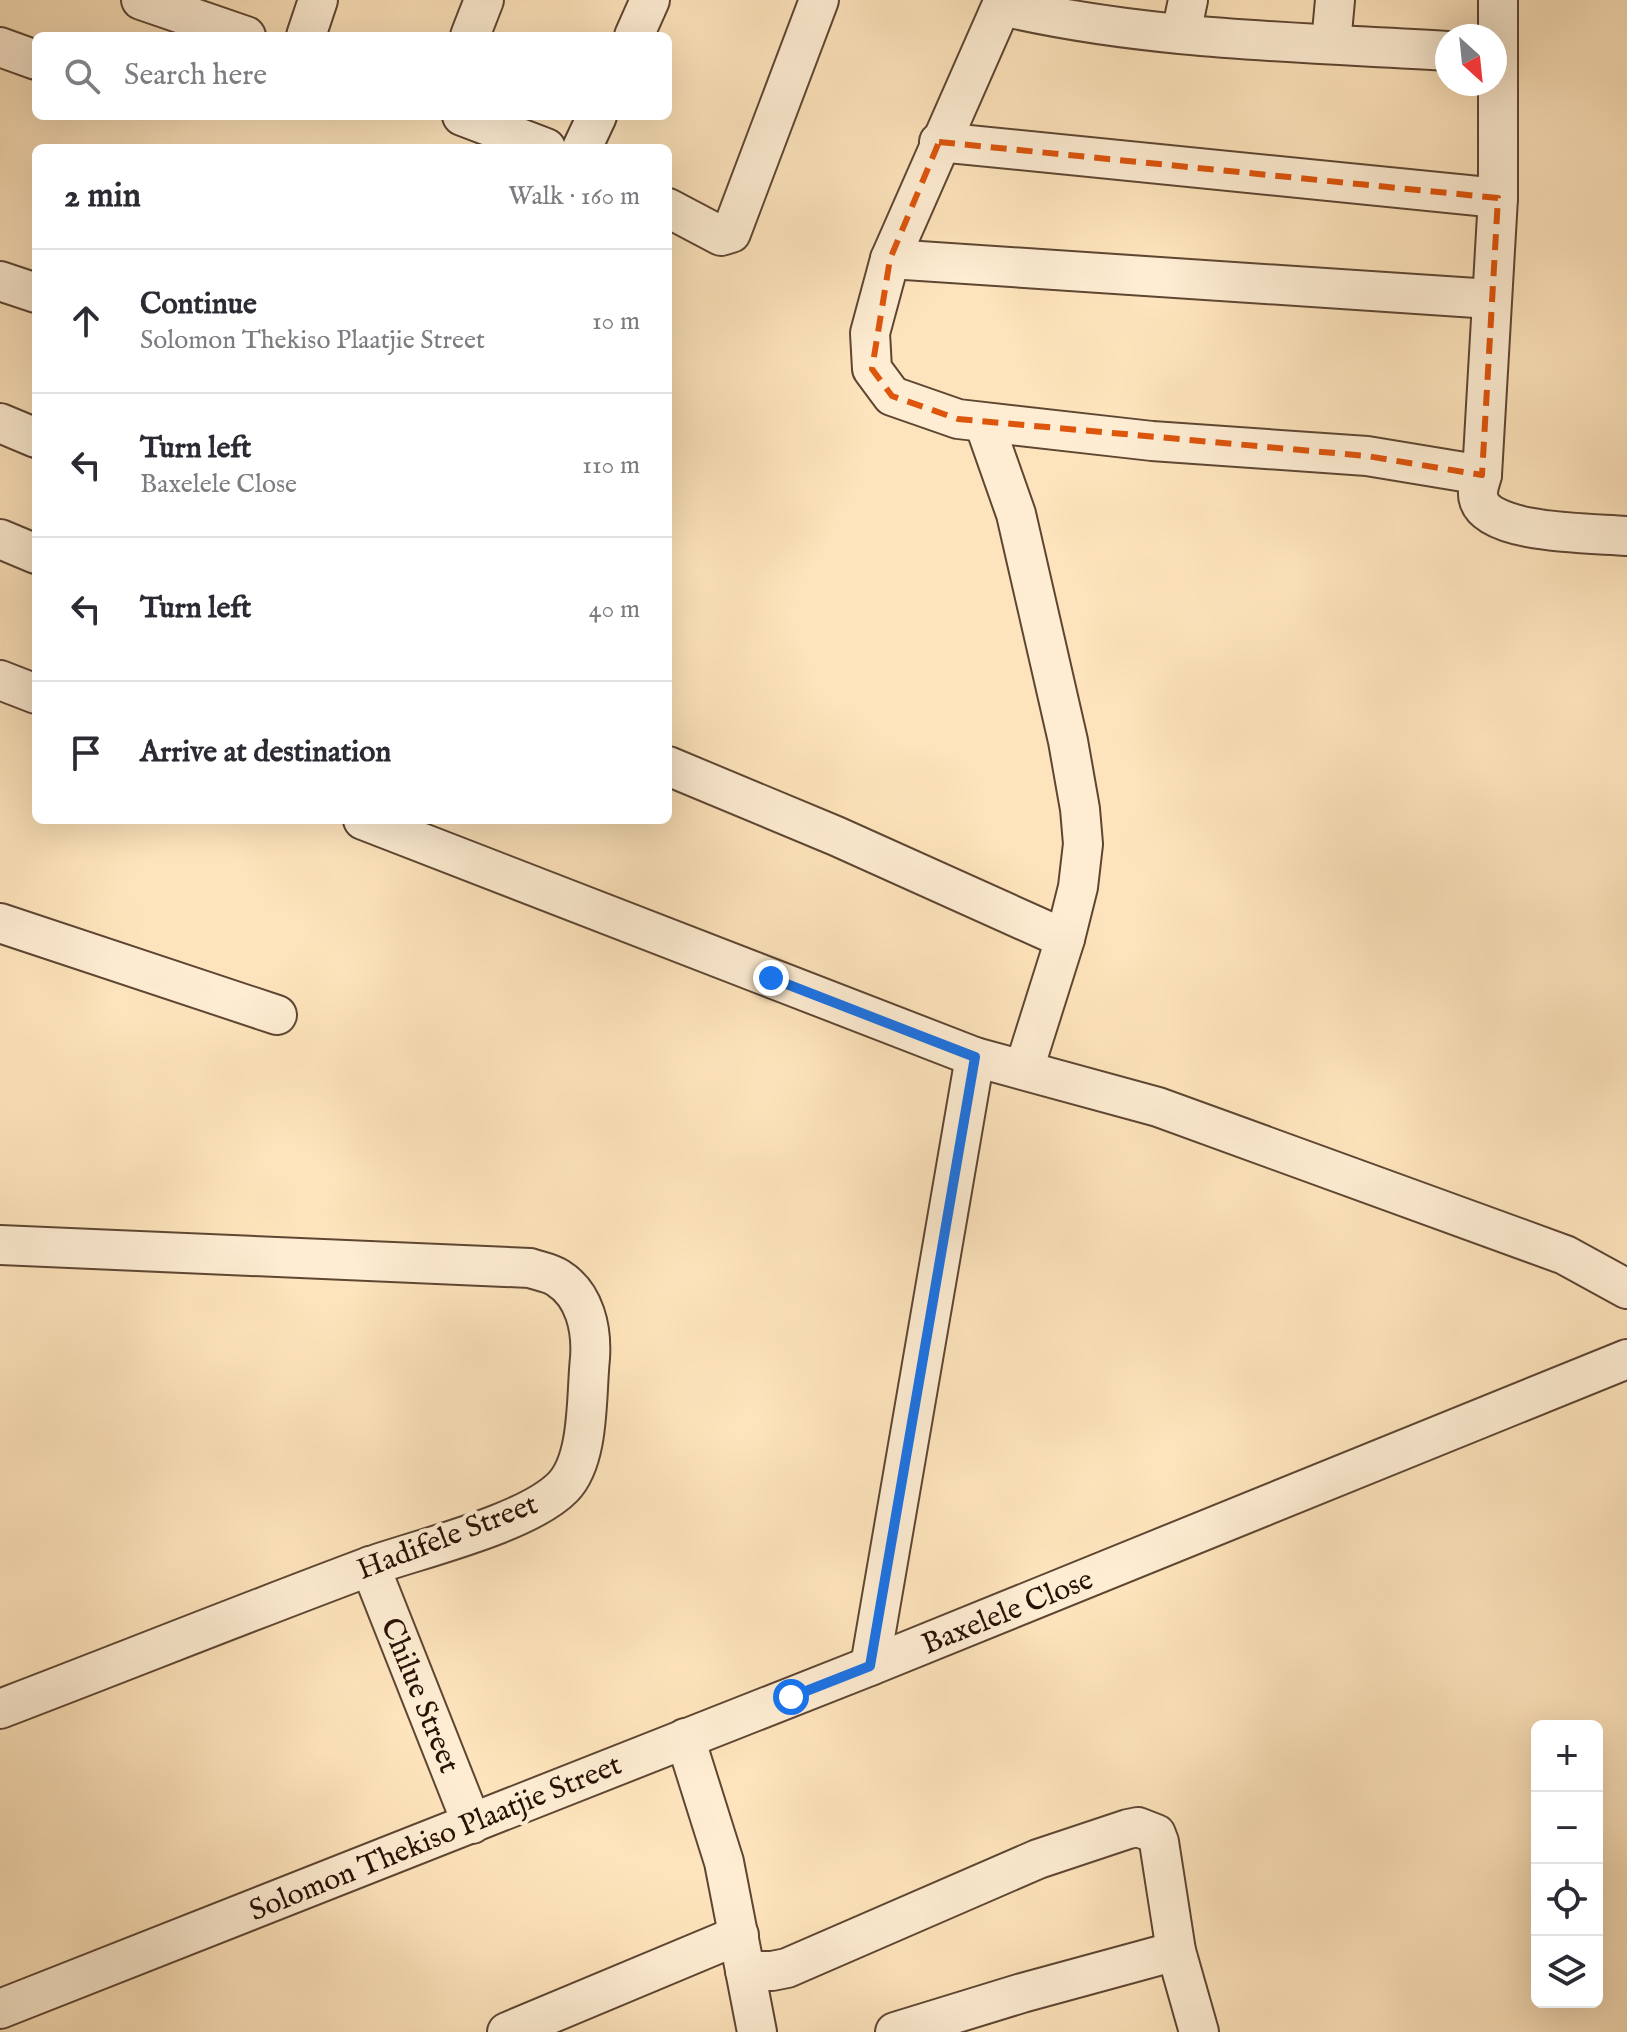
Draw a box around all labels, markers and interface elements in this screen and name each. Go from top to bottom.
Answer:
north arrow [1435,24,1507,96]
search box [32,32,672,120]
icon: search [60,54,104,98]
text: Search here [124,57,267,95]
text: 2 min [64,175,141,218]
text: Walk · 160 m [508,180,640,213]
text: Continue [140,286,257,324]
icon: ahead [64,299,108,343]
text: 10 m [592,305,640,338]
text: Solomon Thekiso Plaatjie Street [140,324,485,357]
text: Turn left [140,430,251,468]
icon: left [64,443,108,487]
text: 110 m [582,449,640,482]
text: Baxelele Close [140,468,297,501]
icon: left [64,587,108,631]
text: Turn left [140,590,251,628]
text: 40 m [589,593,640,626]
icon: arrive [64,731,108,775]
text: Arrive at destination [140,734,391,772]
route end [753,960,789,996]
street label: Hadifele Street [352,1486,543,1590]
street label: Baxelele Close [917,1561,1099,1664]
street label: Chilue Street [371,1613,467,1779]
route start [773,1679,809,1715]
map controls [1531,1720,1603,2008]
button: + [1531,1720,1603,1792]
street label: Solomon Thekiso Plaatjie Street [244,1747,627,1931]
button: − [1531,1792,1603,1864]
button: locate [1531,1864,1603,1936]
button: layers [1531,1936,1603,2008]

